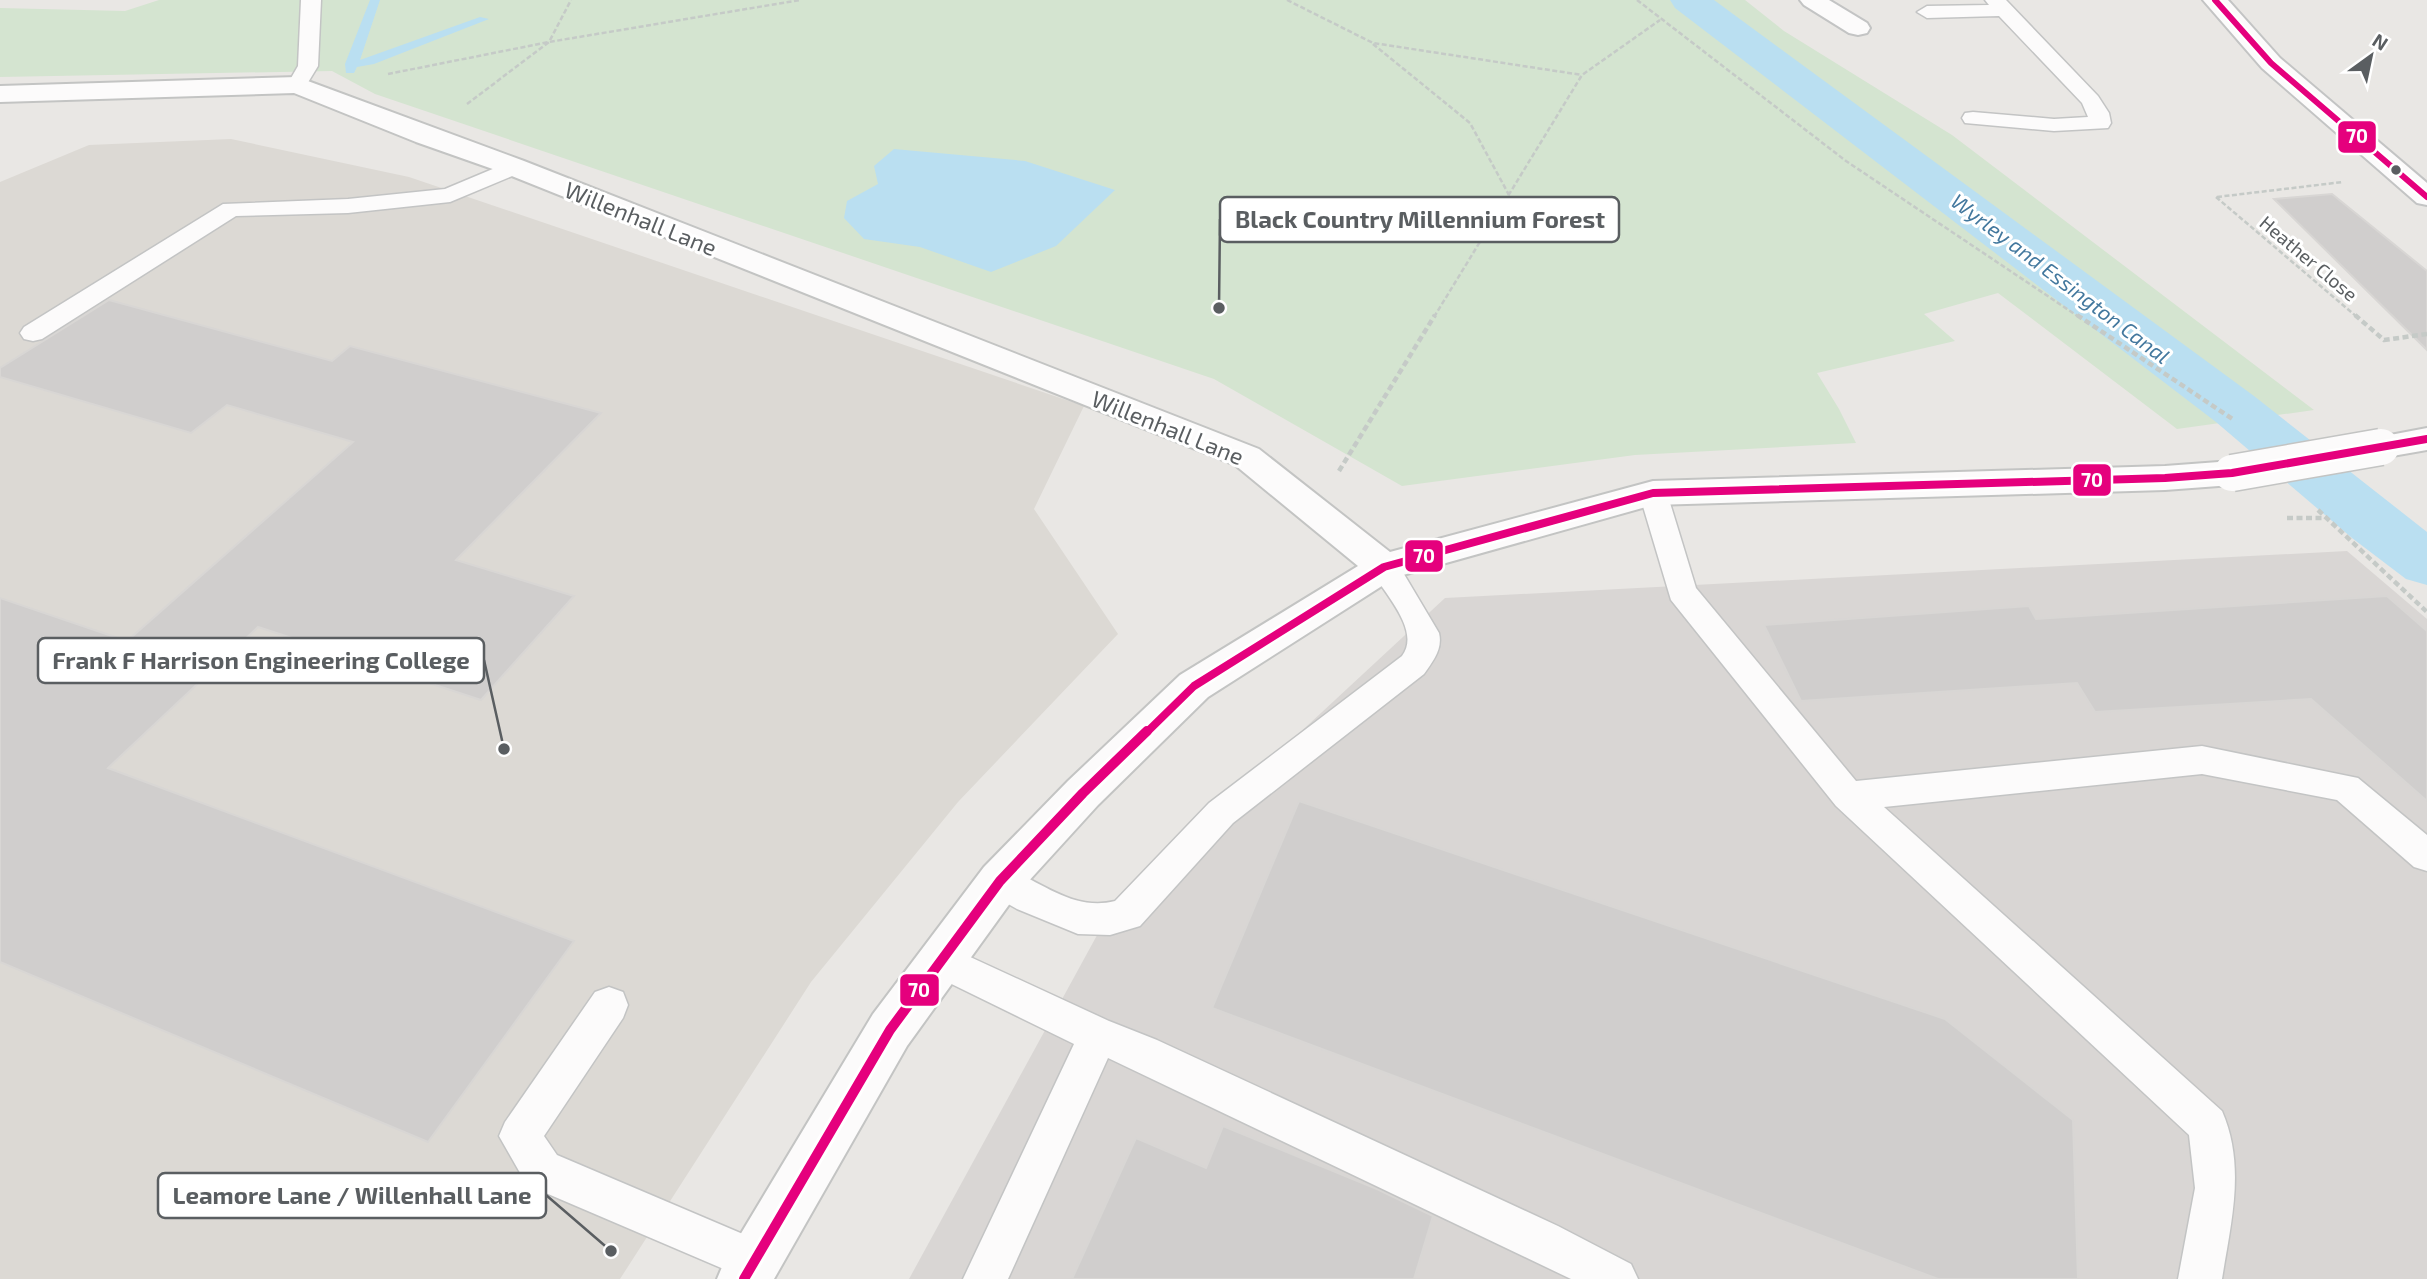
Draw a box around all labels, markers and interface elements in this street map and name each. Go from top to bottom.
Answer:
north arrow [2336,21,2406,91]
text: N [2369,28,2393,55]
line badge: 70 [2337,120,2377,154]
text: 70 [2346,124,2368,147]
unlabelled marker [2389,163,2403,177]
street label: Willenhall Lane [561,175,721,261]
water label: Wyrley and Essington Canal [1946,188,2175,369]
callout: Black Country Millennium Forest [1220,197,1619,242]
text: Black Country Millennium Forest [1235,204,1605,233]
street label: Heather Close [2255,210,2363,306]
street label: Willenhall Lane [1088,384,1248,470]
line badge: 70 [2072,463,2112,497]
text: 70 [2081,468,2103,491]
line badge: 70 [1404,539,1444,573]
text: 70 [1413,544,1435,567]
callout: Frank F Harrison Engineering College [38,638,484,683]
text: Frank F Harrison Engineering College [52,645,470,674]
line badge: 70 [899,973,940,1007]
text: 70 [908,978,930,1001]
callout: Leamore Lane / Willenhall Lane [158,1173,546,1218]
text: Leamore Lane / Willenhall Lane [173,1180,531,1209]

